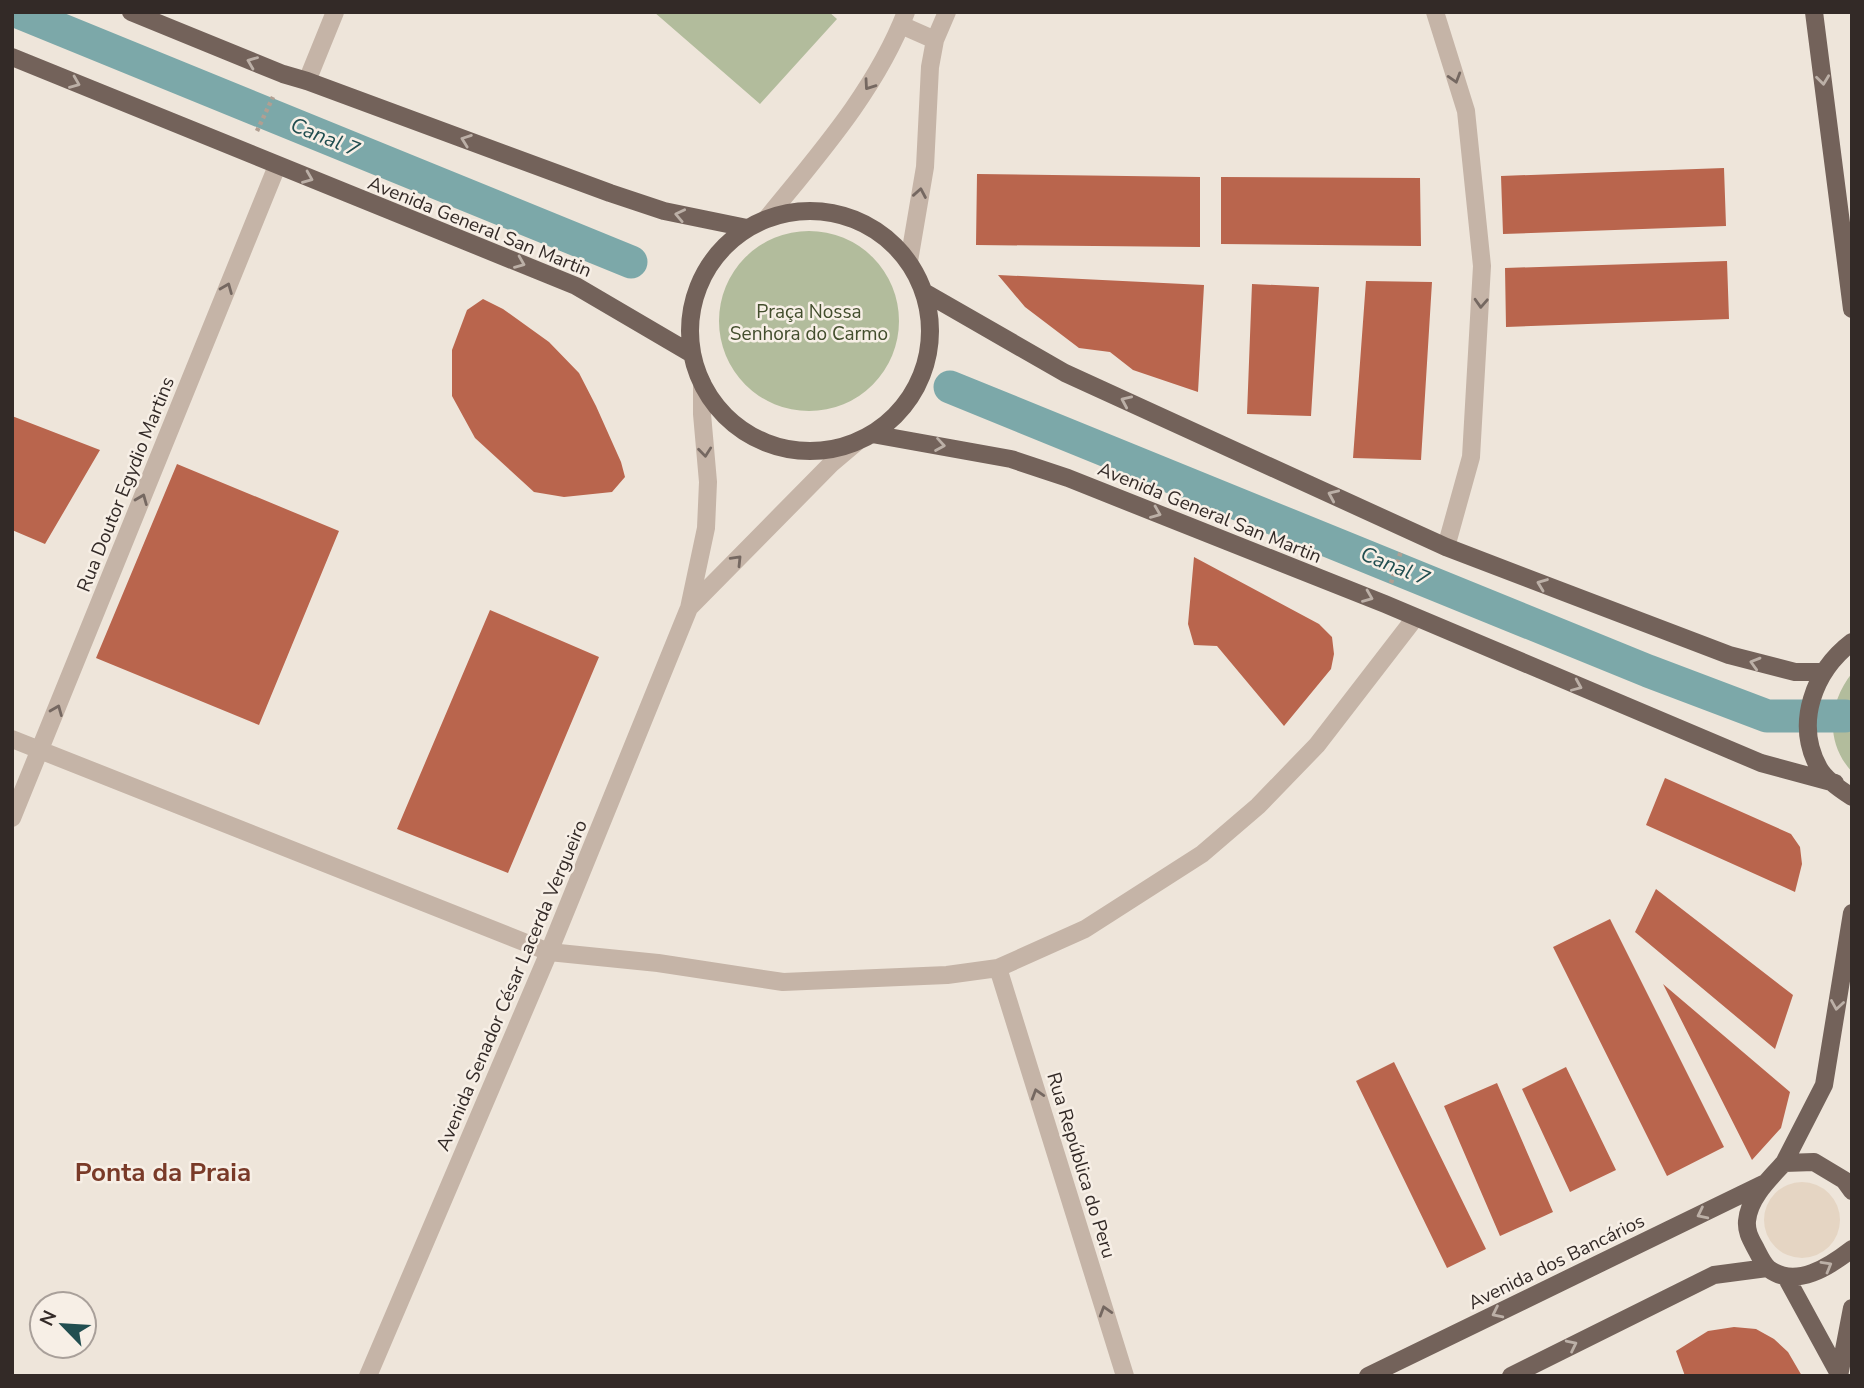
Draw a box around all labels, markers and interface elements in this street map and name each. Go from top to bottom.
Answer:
one-way arrow [247,56,259,70]
one-way arrow [1447,71,1462,83]
one-way arrow [69,74,81,88]
one-way arrow [1815,74,1830,86]
one-way arrow [864,77,877,90]
water label: Canal 7 [286,110,364,164]
one-way arrow [460,134,472,148]
one-way arrow [302,170,314,184]
street label: Avenida General San Martin [364,170,595,284]
one-way arrow [912,188,927,199]
one-way arrow [674,208,686,223]
one-way arrow [513,255,525,269]
one-way arrow [219,282,233,294]
one-way arrow [1473,297,1488,308]
park label: Praça Nossa Senhora do Carmo [730,299,888,347]
street label: Rua Doutor Egydio Martins [71,373,181,596]
one-way arrow [1120,395,1133,409]
one-way arrow [934,437,946,452]
one-way arrow [698,446,713,457]
street label: Avenida General San Martin [1094,456,1325,570]
one-way arrow [1328,489,1340,503]
one-way arrow [134,493,148,506]
one-way arrow [1149,505,1161,519]
water label: Canal 7 [1356,539,1434,593]
one-way arrow [728,555,741,568]
one-way arrow [1537,578,1549,592]
one-way arrow [1361,588,1373,602]
one-way arrow [1750,657,1762,671]
one-way arrow [1570,677,1582,691]
one-way arrow [48,704,62,716]
street label: Avenida Senador César Lacerda Vergueiro [430,816,594,1155]
one-way arrow [1830,999,1845,1011]
street label: Rua República do Peru [1040,1069,1122,1261]
one-way arrow [1031,1088,1045,1100]
district label: Ponta da Praia [75,1155,251,1190]
one-way arrow [1697,1206,1709,1220]
street label: Avenida dos Bancários [1464,1208,1649,1316]
one-way arrow [1820,1261,1833,1274]
north arrow [28,1290,98,1360]
one-way arrow [1099,1305,1113,1317]
one-way arrow [1492,1305,1504,1319]
text: N [34,1306,63,1330]
one-way arrow [1565,1340,1577,1354]

